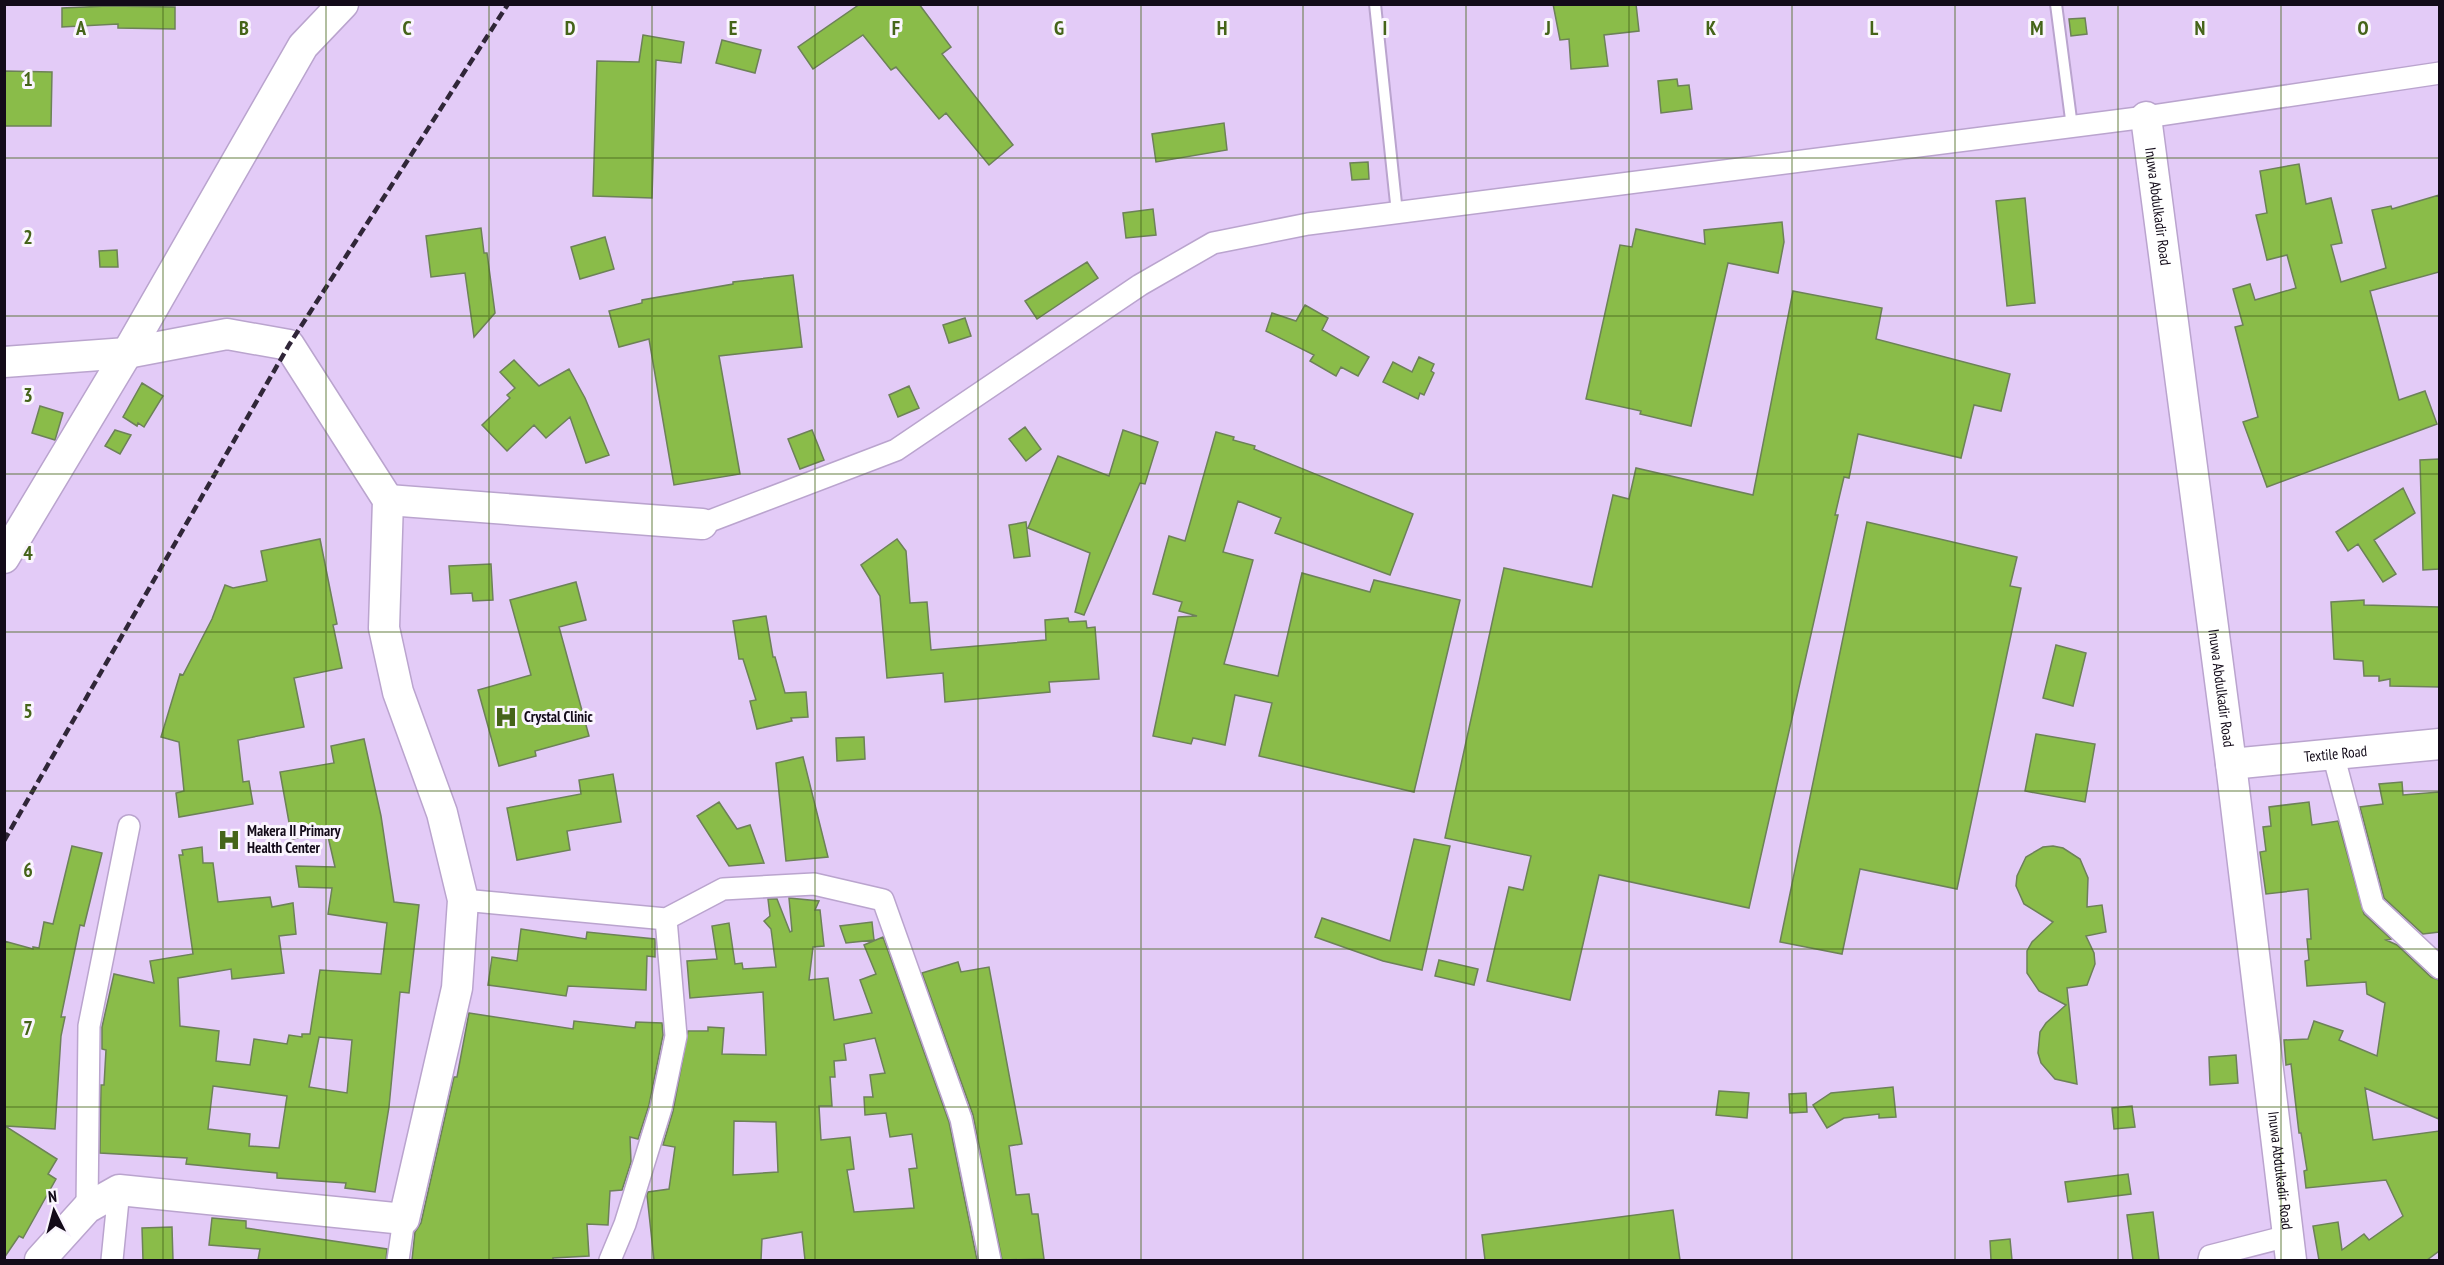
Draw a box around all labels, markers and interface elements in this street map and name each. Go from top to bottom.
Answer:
text: A [75,15,87,41]
text: B [239,15,249,41]
text: C [402,15,412,41]
text: D [565,15,576,41]
text: E [729,15,737,41]
text: F [892,15,900,41]
text: G [1054,15,1064,41]
text: H [1217,15,1227,41]
text: I [1383,15,1387,41]
text: J [1544,15,1551,41]
text: K [1706,15,1717,41]
text: L [1870,15,1879,41]
text: M [2030,15,2044,41]
text: N [2195,15,2205,41]
text: O [2357,15,2369,41]
text: 1 [23,66,33,92]
street label: Inuwa Abdulkadir Road [2141,146,2175,266]
text: 2 [23,224,33,250]
text: 3 [23,382,33,408]
text: 4 [23,540,33,566]
street label: Inuwa Abdulkadir Road [2204,628,2239,748]
text: 5 [23,698,33,724]
hospital icon: Crystal Clinic [493,704,519,730]
place label: Crystal Clinic [524,707,593,726]
street label: Textile Road [2303,741,2368,766]
place label: Makera II Primary Health Center [247,821,342,857]
hospital icon: Makera II Primary Health Center [216,827,242,853]
text: 6 [23,857,33,883]
text: 7 [23,1015,33,1041]
street label: Inuwa Abdulkadir Road [2264,1110,2297,1231]
north arrow [24,1181,84,1241]
text: N [47,1186,58,1206]

